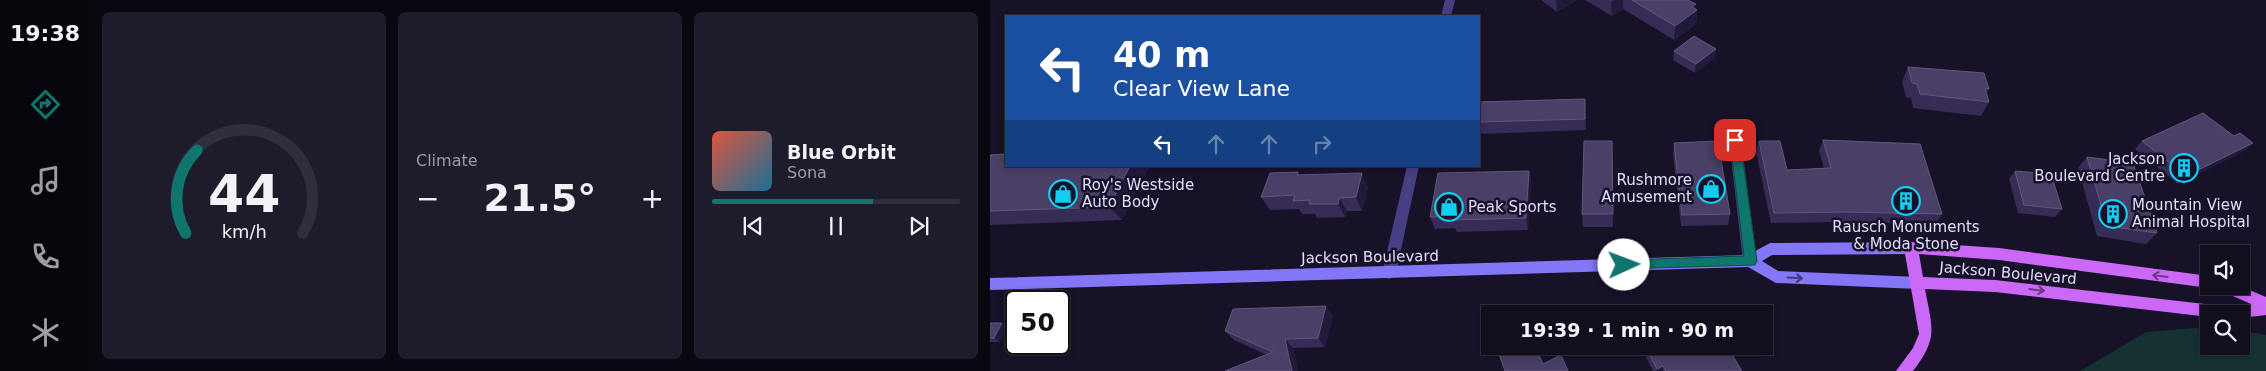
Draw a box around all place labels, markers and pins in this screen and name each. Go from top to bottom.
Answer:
pin [1714,119,1756,161]
place label: Jackson Boulevard Centre [2034,150,2165,185]
building icon: Jackson Boulevard Centre [2169,153,2199,183]
place label: Rushmore Amusement [1601,171,1692,206]
shop icon: Rushmore Amusement [1696,174,1726,204]
place label: Roy's Westside Auto Body [1082,176,1194,211]
shop icon: Roy's Westside Auto Body [1048,179,1078,209]
building icon: Rausch Monuments & Moda Stone [1891,186,1921,216]
shop icon: Peak Sports [1434,192,1464,222]
place label: Mountain View Animal Hospital [2132,196,2250,231]
place label: Peak Sports [1468,198,1557,216]
building icon: Mountain View Animal Hospital [2098,199,2128,229]
place label: Rausch Monuments & Moda Stone [1832,218,1980,253]

